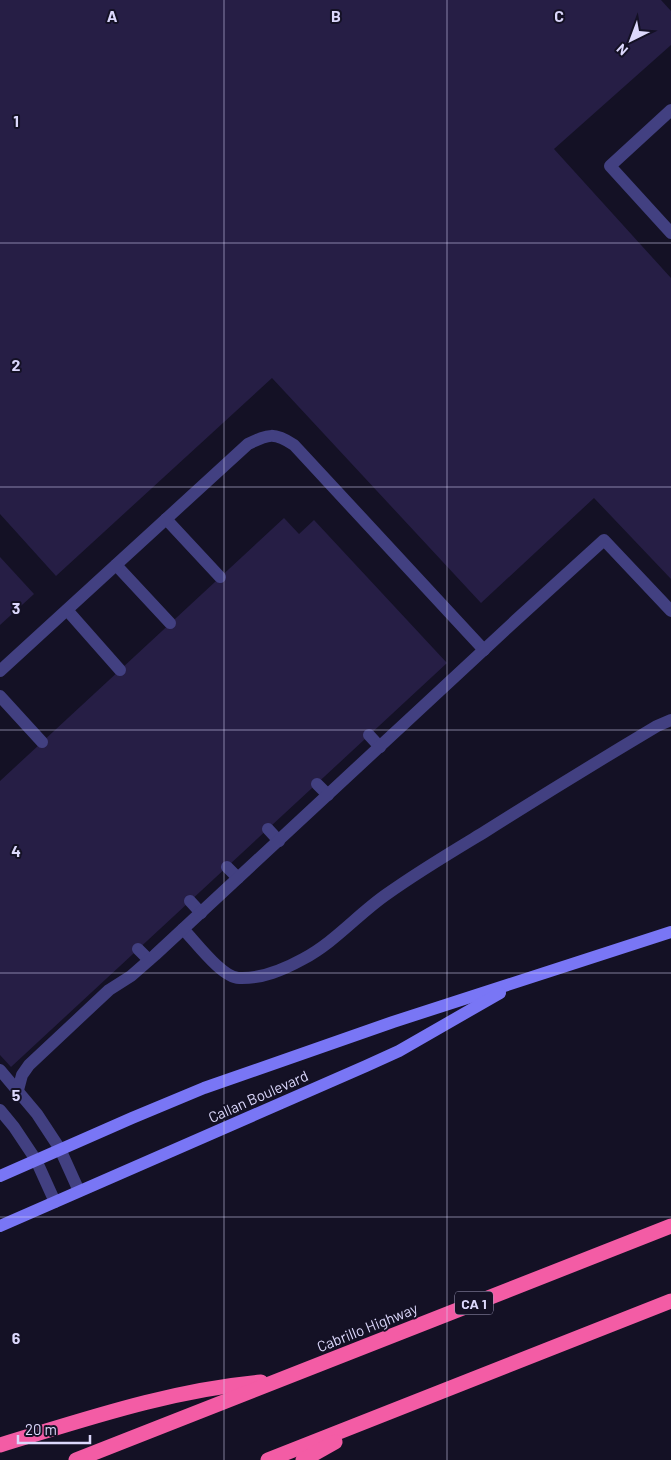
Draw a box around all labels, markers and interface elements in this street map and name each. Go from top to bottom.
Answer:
text: A [107,6,118,25]
text: B [331,6,341,25]
text: C [554,6,564,25]
north arrow [606,15,656,65]
text: N [613,41,631,59]
text: 1 [13,111,19,130]
text: 2 [12,355,21,374]
text: 3 [12,598,20,617]
text: 4 [11,841,21,860]
street label: Callan Boulevard [205,1066,311,1126]
text: 5 [12,1085,21,1104]
road number: CA 1 [455,1292,493,1315]
street label: Cabrillo Highway [314,1299,420,1355]
text: 6 [12,1328,21,1347]
scale bar [18,1412,90,1444]
text: 20 m [25,1420,57,1438]

